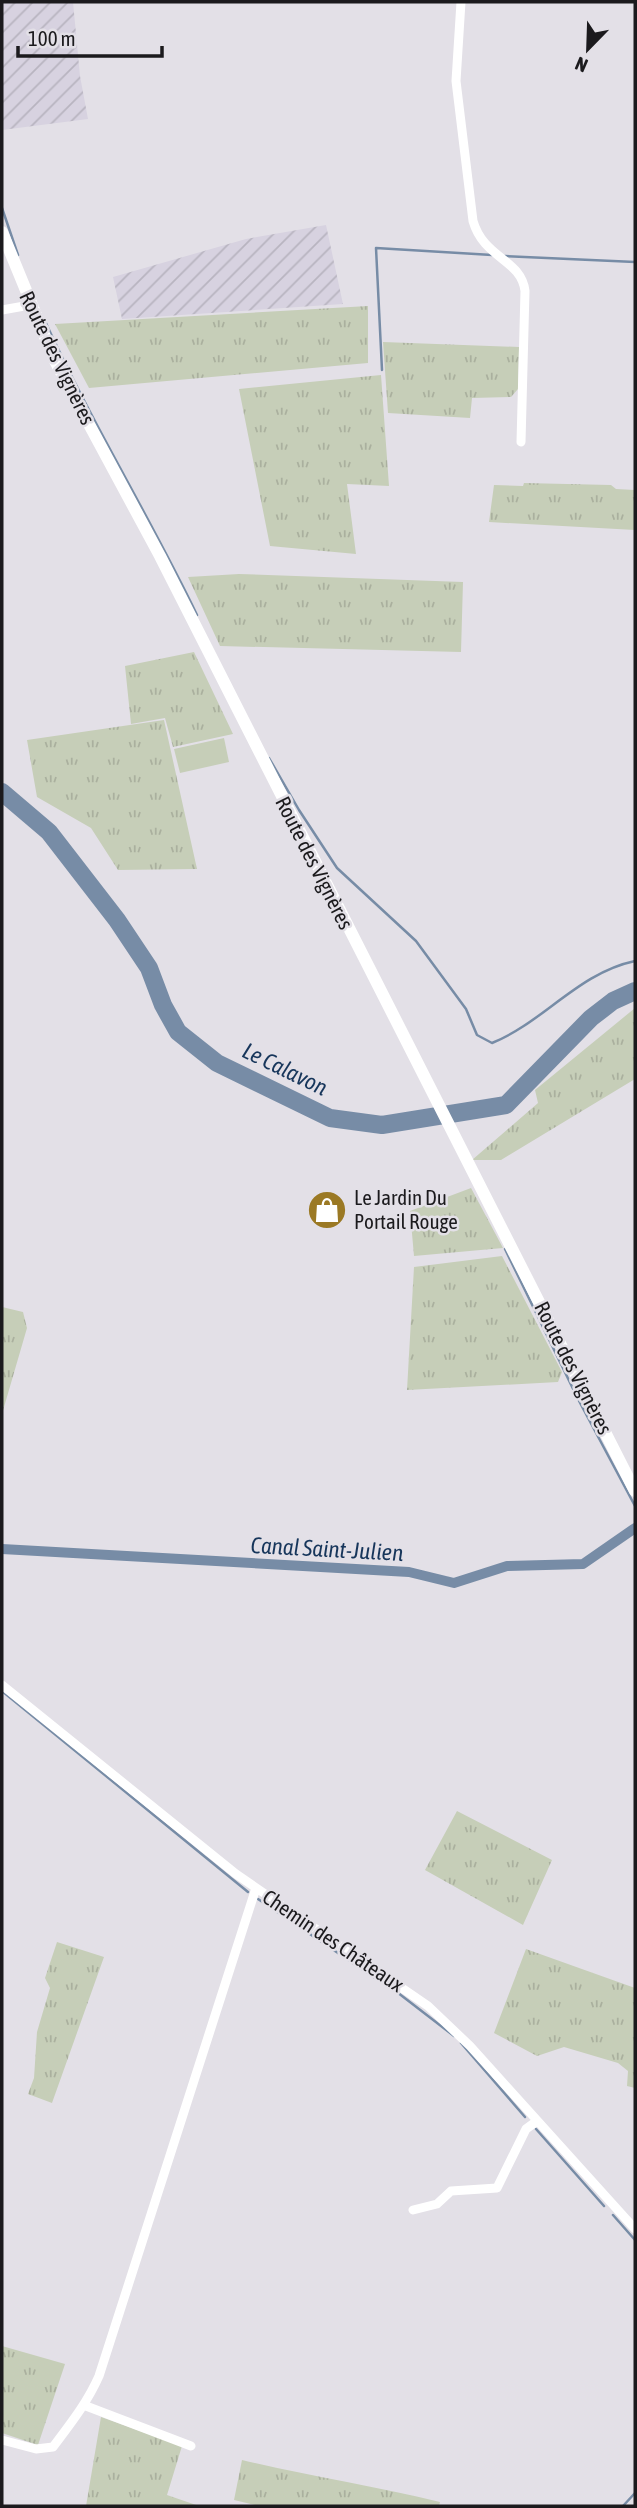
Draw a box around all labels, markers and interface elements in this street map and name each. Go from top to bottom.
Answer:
scale bar [18,14,161,58]
north arrow [553,14,623,84]
text: 100 m [28,26,76,50]
text: N [572,52,591,77]
street label: Route des Vignères [15,287,101,428]
street label: Route des Vignères [271,792,359,933]
water label: Le Calavon [238,1037,332,1101]
place label: Le Jardin Du Portail Rouge [354,1185,458,1233]
shop icon: Le Jardin Du Portail Rouge [306,1189,348,1231]
street label: Route des Vignères [530,1297,618,1438]
water label: Canal Saint-Julien [250,1532,404,1566]
street label: Chemin des Châteaux [258,1884,409,1997]

